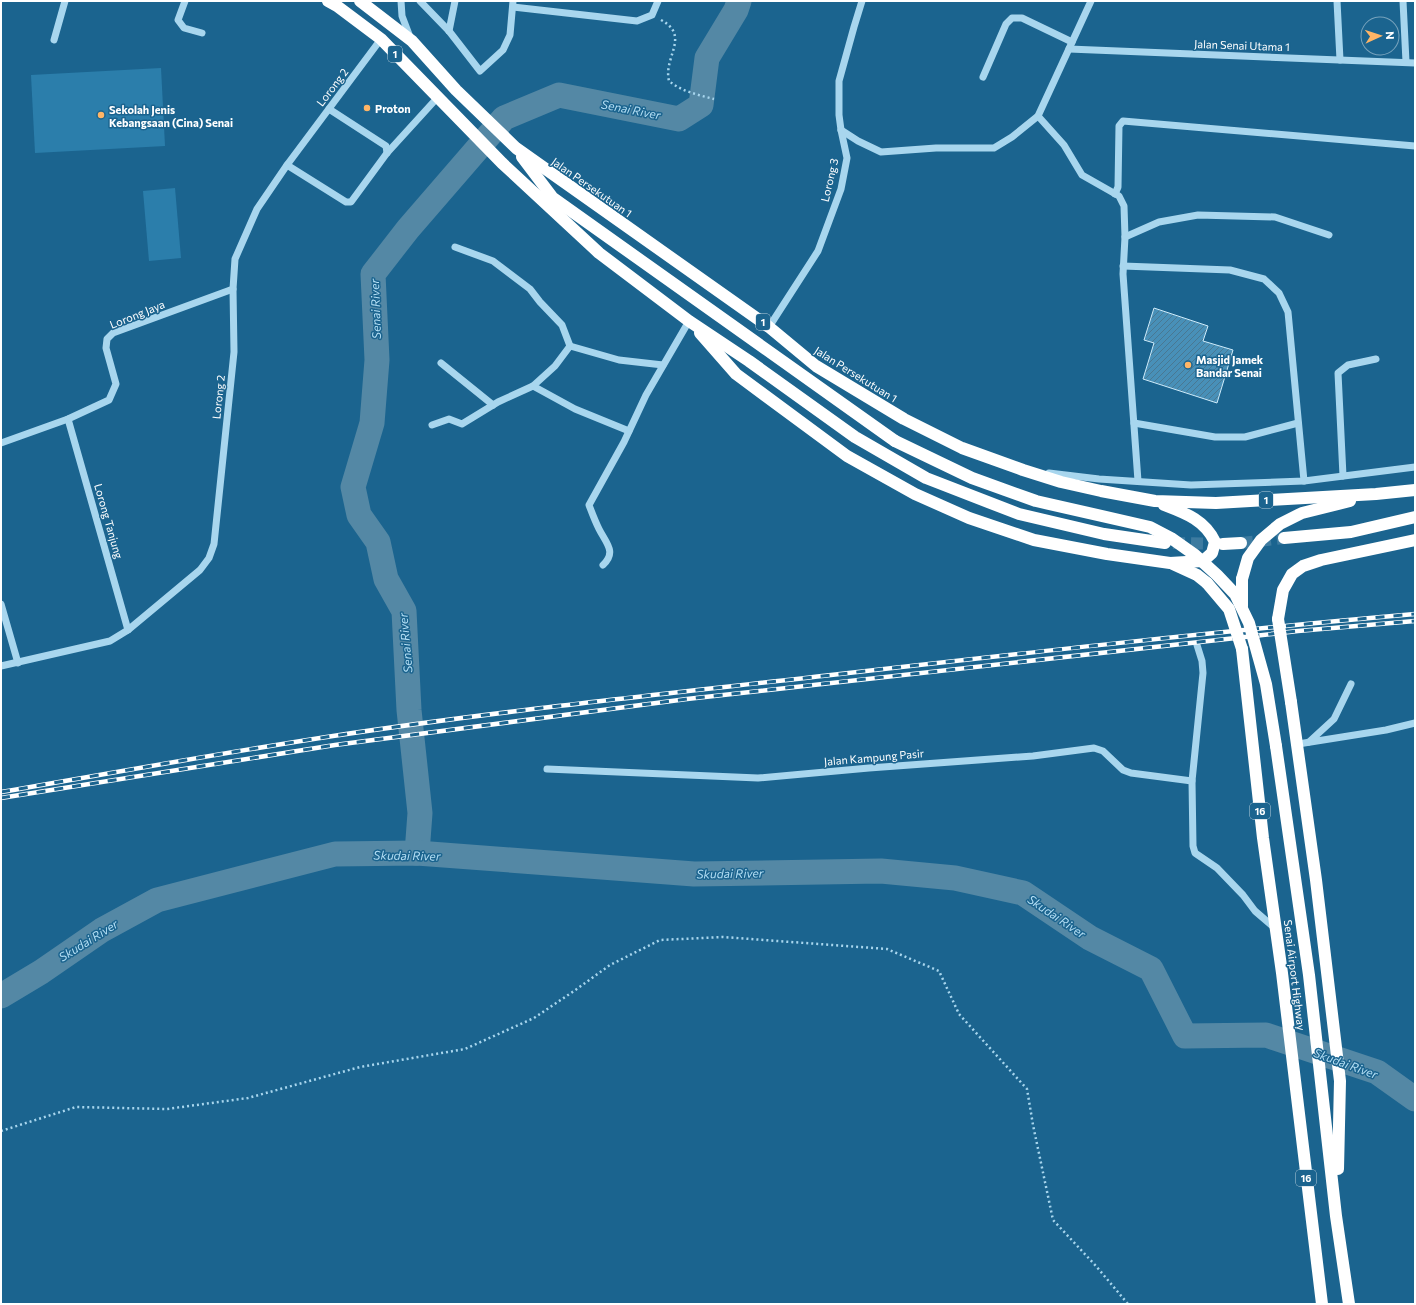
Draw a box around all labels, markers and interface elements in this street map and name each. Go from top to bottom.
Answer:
north arrow [1360,16,1400,56]
text: N [1384,31,1397,40]
street label: Jalan Senai Utama 1 [1194,37,1290,54]
road number: 1 [388,46,402,62]
street label: Lorong 2 [314,65,350,109]
water label: Senai River [600,96,663,122]
place label: Proton [375,102,411,115]
place label: Sekolah Jenis Kebangsaan (Cina) Senai [109,103,233,129]
marker: Proton [362,103,372,113]
marker: Sekolah Jenis Kebangsaan (Cina) Senai [96,110,106,120]
street label: Jalan Persekutuan 1 [549,154,635,220]
street label: Lorong 3 [818,157,840,203]
water label: Senai River [367,277,383,339]
street label: Lorong Jaya [108,297,167,332]
road number: 1 [756,314,770,330]
street label: Jalan Persekutuan 1 [812,343,900,406]
place label: Masjid Jamek Bandar Senai [1196,353,1264,379]
marker: Masjid Jamek Bandar Senai [1183,360,1193,370]
street label: Lorong 2 [209,374,227,420]
street label: Lorong Tanjung [92,482,126,560]
road number: 1 [1259,492,1273,508]
water label: Senai River [395,611,415,674]
street label: Jalan Kampung Pasir [823,746,925,769]
road number: 16 [1250,803,1270,819]
water label: Skudai River [373,847,442,863]
water label: Skudai River [696,865,765,881]
water label: Skudai River [1025,891,1090,941]
water label: Skudai River [56,916,121,964]
street label: Senai Airport Highway [1282,919,1308,1031]
water label: Skudai River [1312,1045,1381,1081]
road number: 16 [1296,1170,1316,1186]

